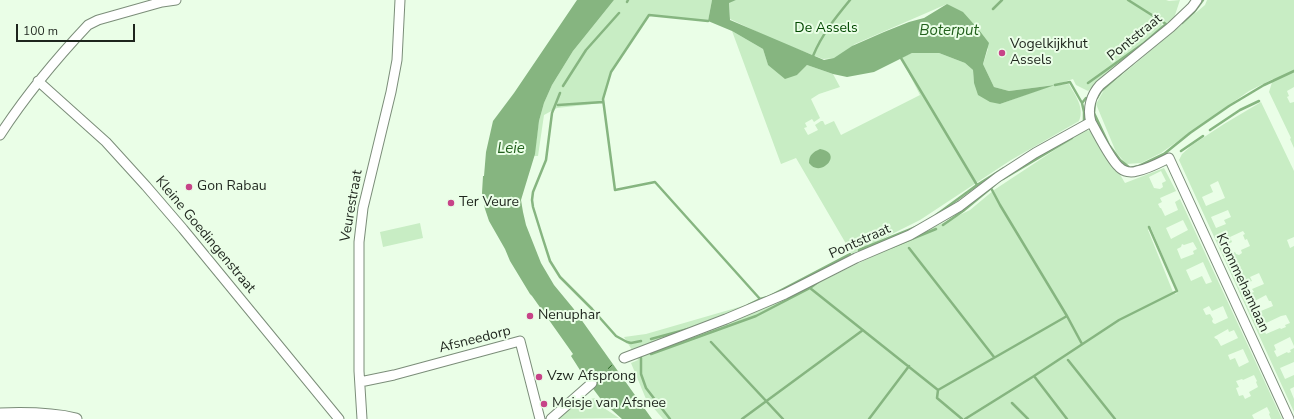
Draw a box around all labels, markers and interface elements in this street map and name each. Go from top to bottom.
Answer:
street label: Pontstraat [1104,11,1166,65]
scale bar [18,16,137,42]
park label: De Assels [794,21,858,37]
water label: Boterput [919,22,979,40]
text: 100 m [23,23,58,39]
place label: Vogelkijkhut Assels [1010,37,1088,70]
marker: Vogelkijkhut Assels [997,48,1007,58]
water label: Leie [497,140,525,158]
street label: Veurestraat [337,169,367,243]
street label: Kleine Goedingenstraat [151,173,259,297]
place label: Gon Rabau [197,179,267,195]
marker: Gon Rabau [184,182,194,192]
place label: Ter Veure [459,195,519,211]
marker: Ter Veure [446,198,456,208]
street label: Pontstraat [827,221,893,263]
street label: Krommehamlaan [1212,231,1272,335]
place label: Nenuphar [538,308,600,324]
marker: Nenuphar [525,311,535,321]
street label: Afsneedorp [437,323,513,357]
place label: Vzw Afsprong [547,369,636,385]
marker: Vzw Afsprong [534,372,544,382]
place label: Meisje van Afsnee [552,396,666,412]
marker: Meisje van Afsnee [539,399,549,409]

